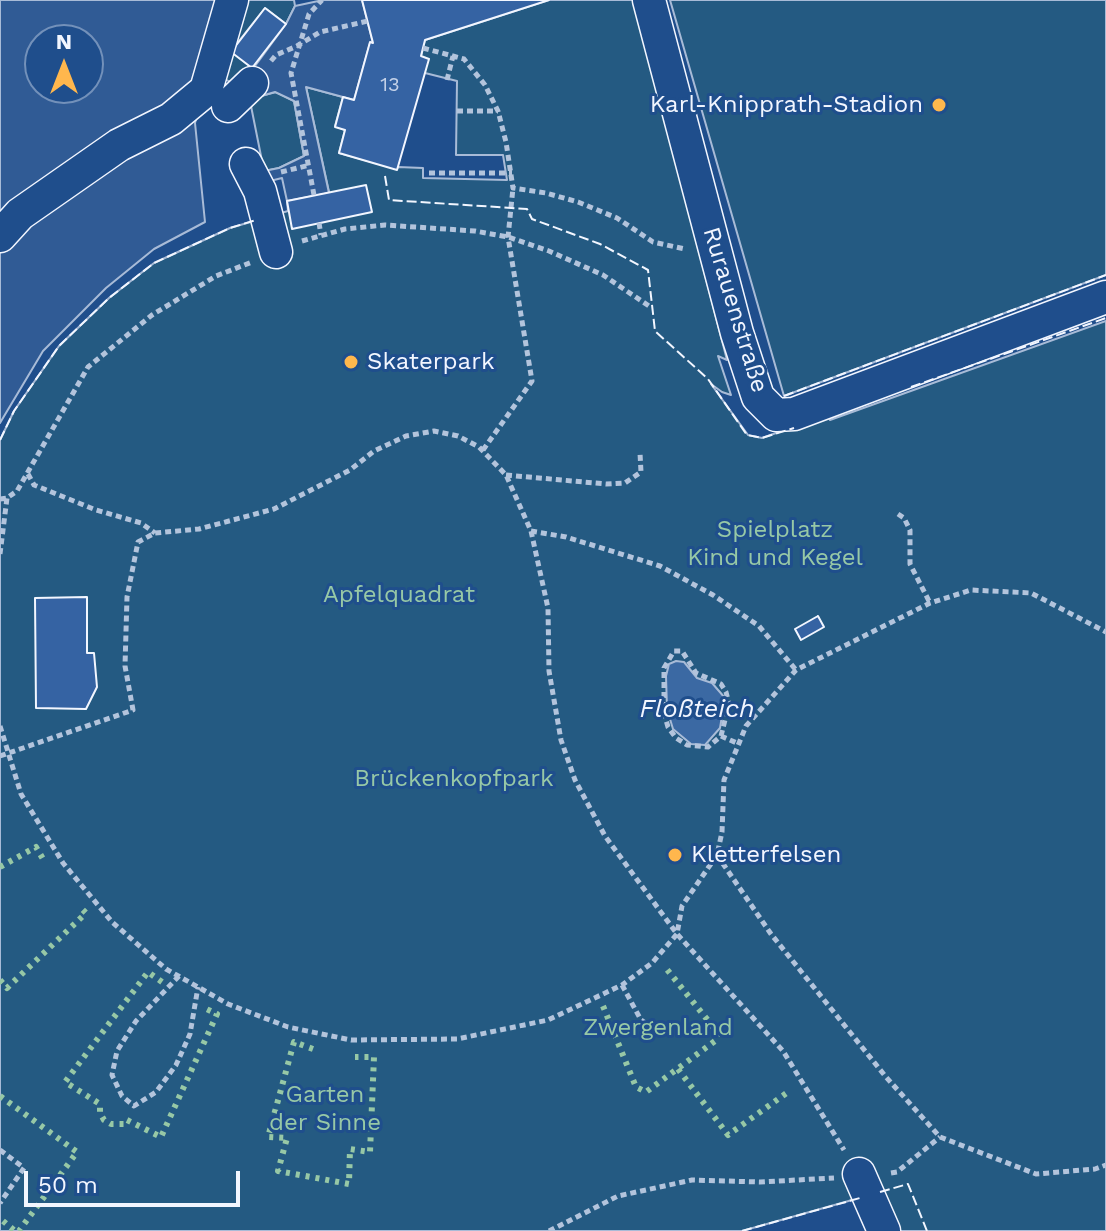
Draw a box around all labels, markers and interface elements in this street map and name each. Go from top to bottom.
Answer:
north arrow [24,24,104,104]
text: N [56,29,72,54]
house number: 13 [380,73,400,97]
place label: Karl-Knipprath-Stadion [650,91,923,119]
marker: Karl-Knipprath-Stadion [930,96,948,114]
street label: Rurauenstraße [696,224,774,396]
place label: Skaterpark [367,348,495,376]
marker: Skaterpark [342,353,360,371]
park label: Spielplatz Kind und Kegel [687,516,863,572]
park label: Apfelquadrat [323,581,475,609]
water label: Floßteich [639,693,755,725]
park label: Brückenkopfpark [354,765,554,793]
place label: Kletterfelsen [691,841,841,869]
marker: Kletterfelsen [666,846,684,864]
park label: Zwergenland [583,1014,733,1042]
park label: Garten der Sinne [269,1081,381,1137]
scale bar [28,1155,244,1205]
text: 50 m [38,1171,98,1199]

